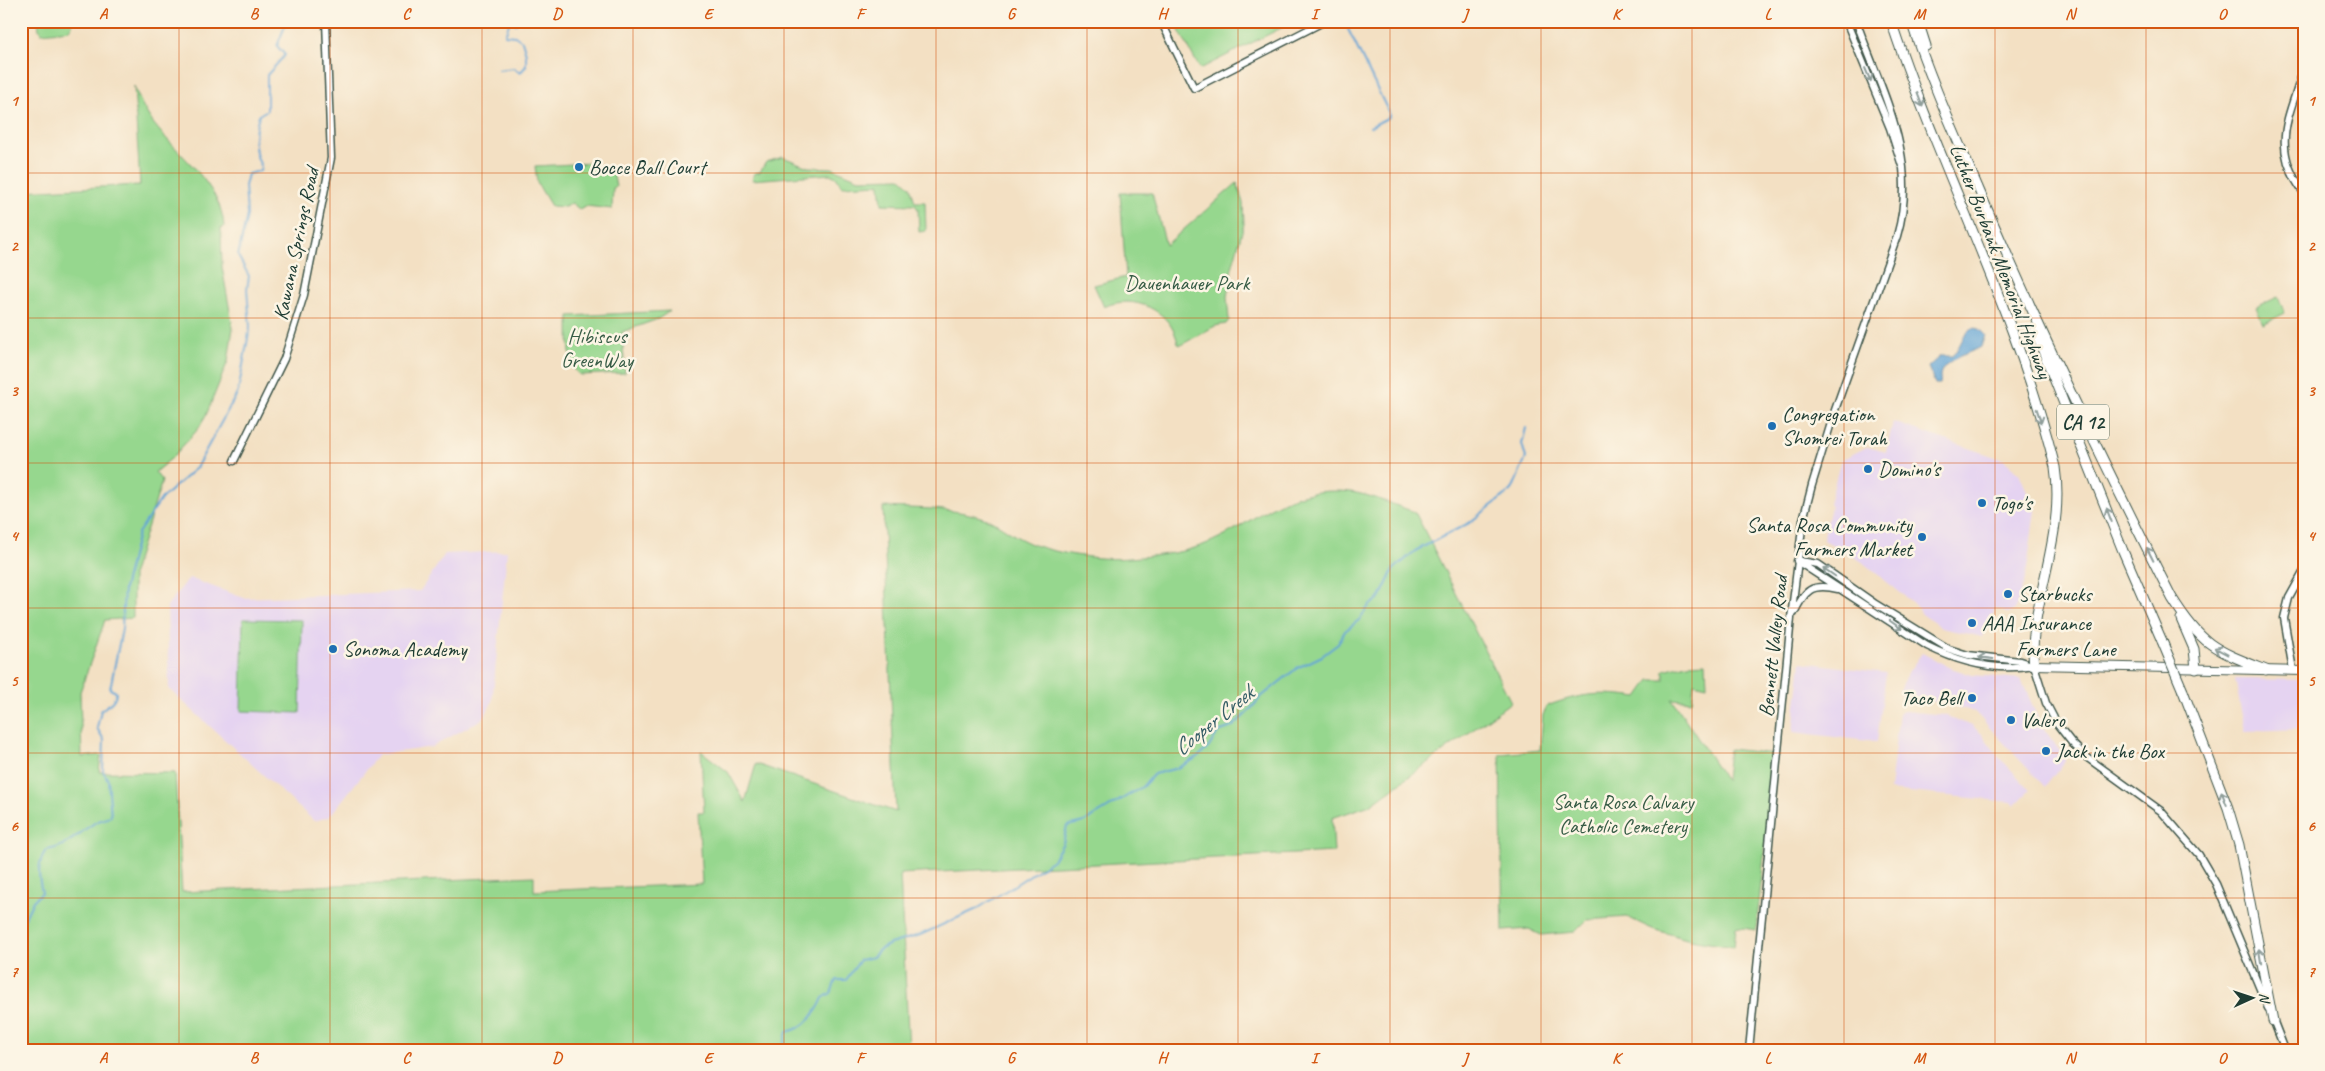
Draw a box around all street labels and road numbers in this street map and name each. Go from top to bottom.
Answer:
street label: Luther Burbank Memorial Highway [1944,140,2058,384]
street label: Kawana Springs Road [267,162,326,323]
road number: CA 12 [2057,404,2109,440]
street label: Bennett Valley Road [1753,570,1794,718]
street label: Farmers Lane [2017,636,2118,662]

